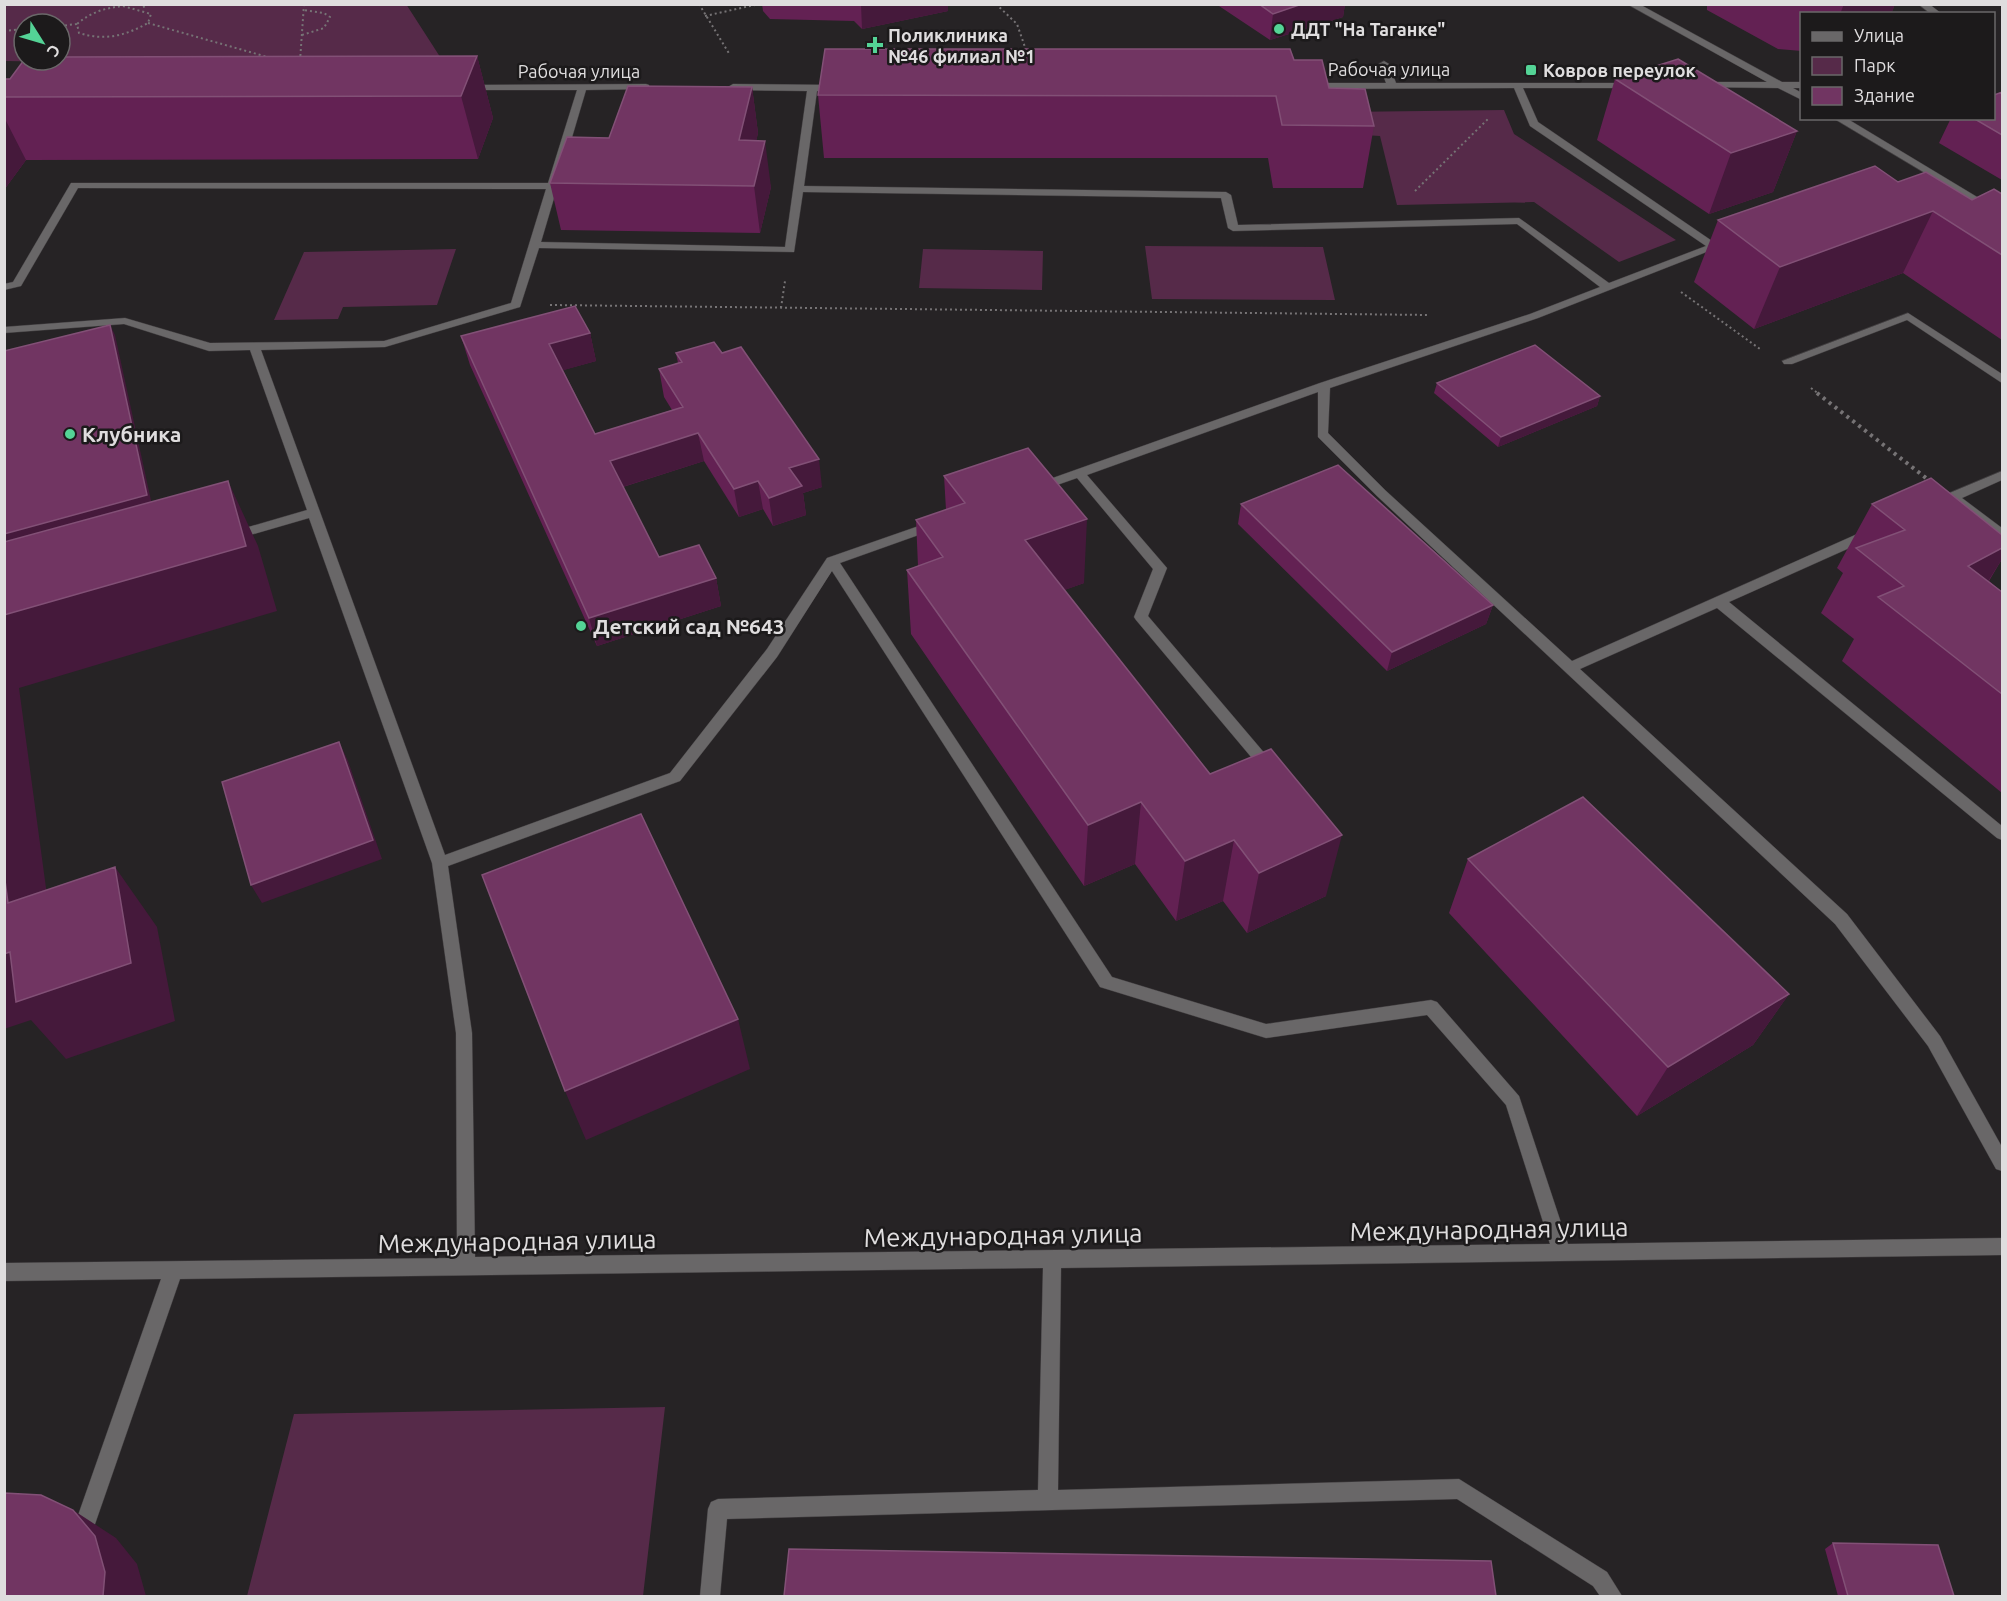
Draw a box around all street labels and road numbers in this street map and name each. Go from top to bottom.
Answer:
street label: Рабочая улица [1328,59,1450,79]
street label: Рабочая улица [518,61,640,81]
street label: Международная улица [1349,1212,1629,1246]
street label: Международная улица [863,1218,1143,1252]
street label: Международная улица [377,1224,657,1258]

